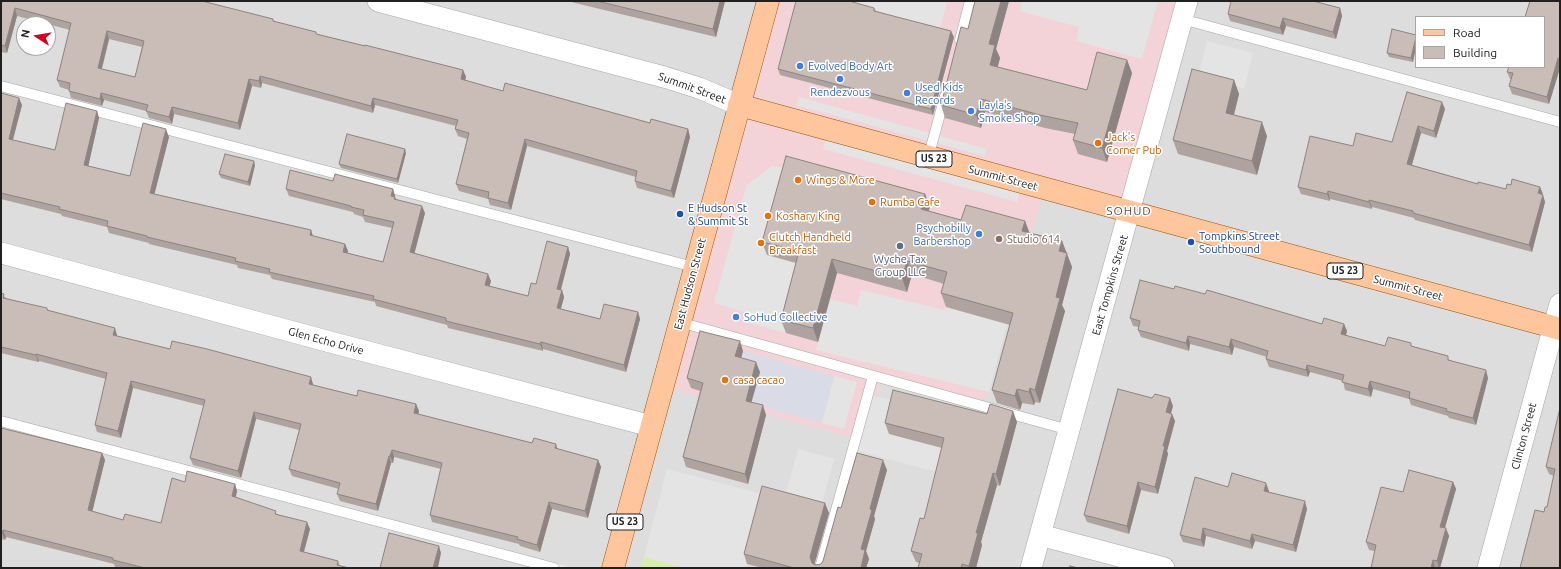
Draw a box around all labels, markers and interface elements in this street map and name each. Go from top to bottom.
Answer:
north arrow [16,16,56,56]
legend [1415,16,1545,68]
text: Road [1453,26,1481,39]
text: N [19,28,32,39]
text: Building [1453,46,1497,59]
place label: Evolved Body Art [808,59,892,73]
marker: Evolved Body Art [795,61,805,71]
street label: Summit Street [656,70,728,106]
marker: Rendezvous [835,74,845,84]
place label: Used Kids Records [915,80,963,106]
place label: Rendezvous [810,85,870,99]
marker: Used Kids Records [902,88,912,98]
place label: Layla's Smoke Shop [979,98,1040,124]
marker: Layla's Smoke Shop [966,106,976,116]
place label: Jack's Corner Pub [1106,130,1162,156]
marker: Jack's Corner Pub [1093,138,1103,148]
road number: US 23 [916,151,952,167]
street label: Summit Street [967,162,1039,194]
place label: Wings & More [806,173,875,187]
marker: Wings & More [793,175,803,185]
place label: Rumba Cafe [880,195,940,209]
marker: Rumba Cafe [867,197,877,207]
place label: E Hudson St & Summit St [688,201,748,227]
district label: SOHUD [1106,204,1152,218]
marker: E Hudson St & Summit St [675,209,685,219]
place label: Koshary King [776,209,840,223]
marker: Koshary King [763,211,773,221]
place label: Psychobilly Barbershop [914,221,971,247]
marker: Psychobilly Barbershop [974,229,984,239]
place label: Tompkins Street Southbound [1199,229,1279,255]
place label: Clutch Handheld Breakfast [769,230,851,256]
place label: Studio 614 [1007,232,1060,246]
street label: East Tompkins Street [1089,233,1131,337]
marker: Studio 614 [994,234,1004,244]
street label: East Hudson Street [671,237,709,331]
marker: Tompkins Street Southbound [1186,237,1196,247]
marker: Clutch Handheld Breakfast [756,238,766,248]
marker: Wyche Tax Group LLC [895,241,905,251]
place label: Wyche Tax Group LLC [874,252,926,278]
road number: US 23 [1327,263,1363,279]
street label: Summit Street [1372,272,1444,304]
place label: SoHud Collective [744,310,828,324]
marker: SoHud Collective [731,312,741,322]
street label: Glen Echo Drive [287,325,365,357]
place label: casa cacao [733,373,785,387]
marker: casa cacao [720,375,730,385]
street label: Clinton Street [1509,401,1539,471]
road number: US 23 [607,514,643,530]

